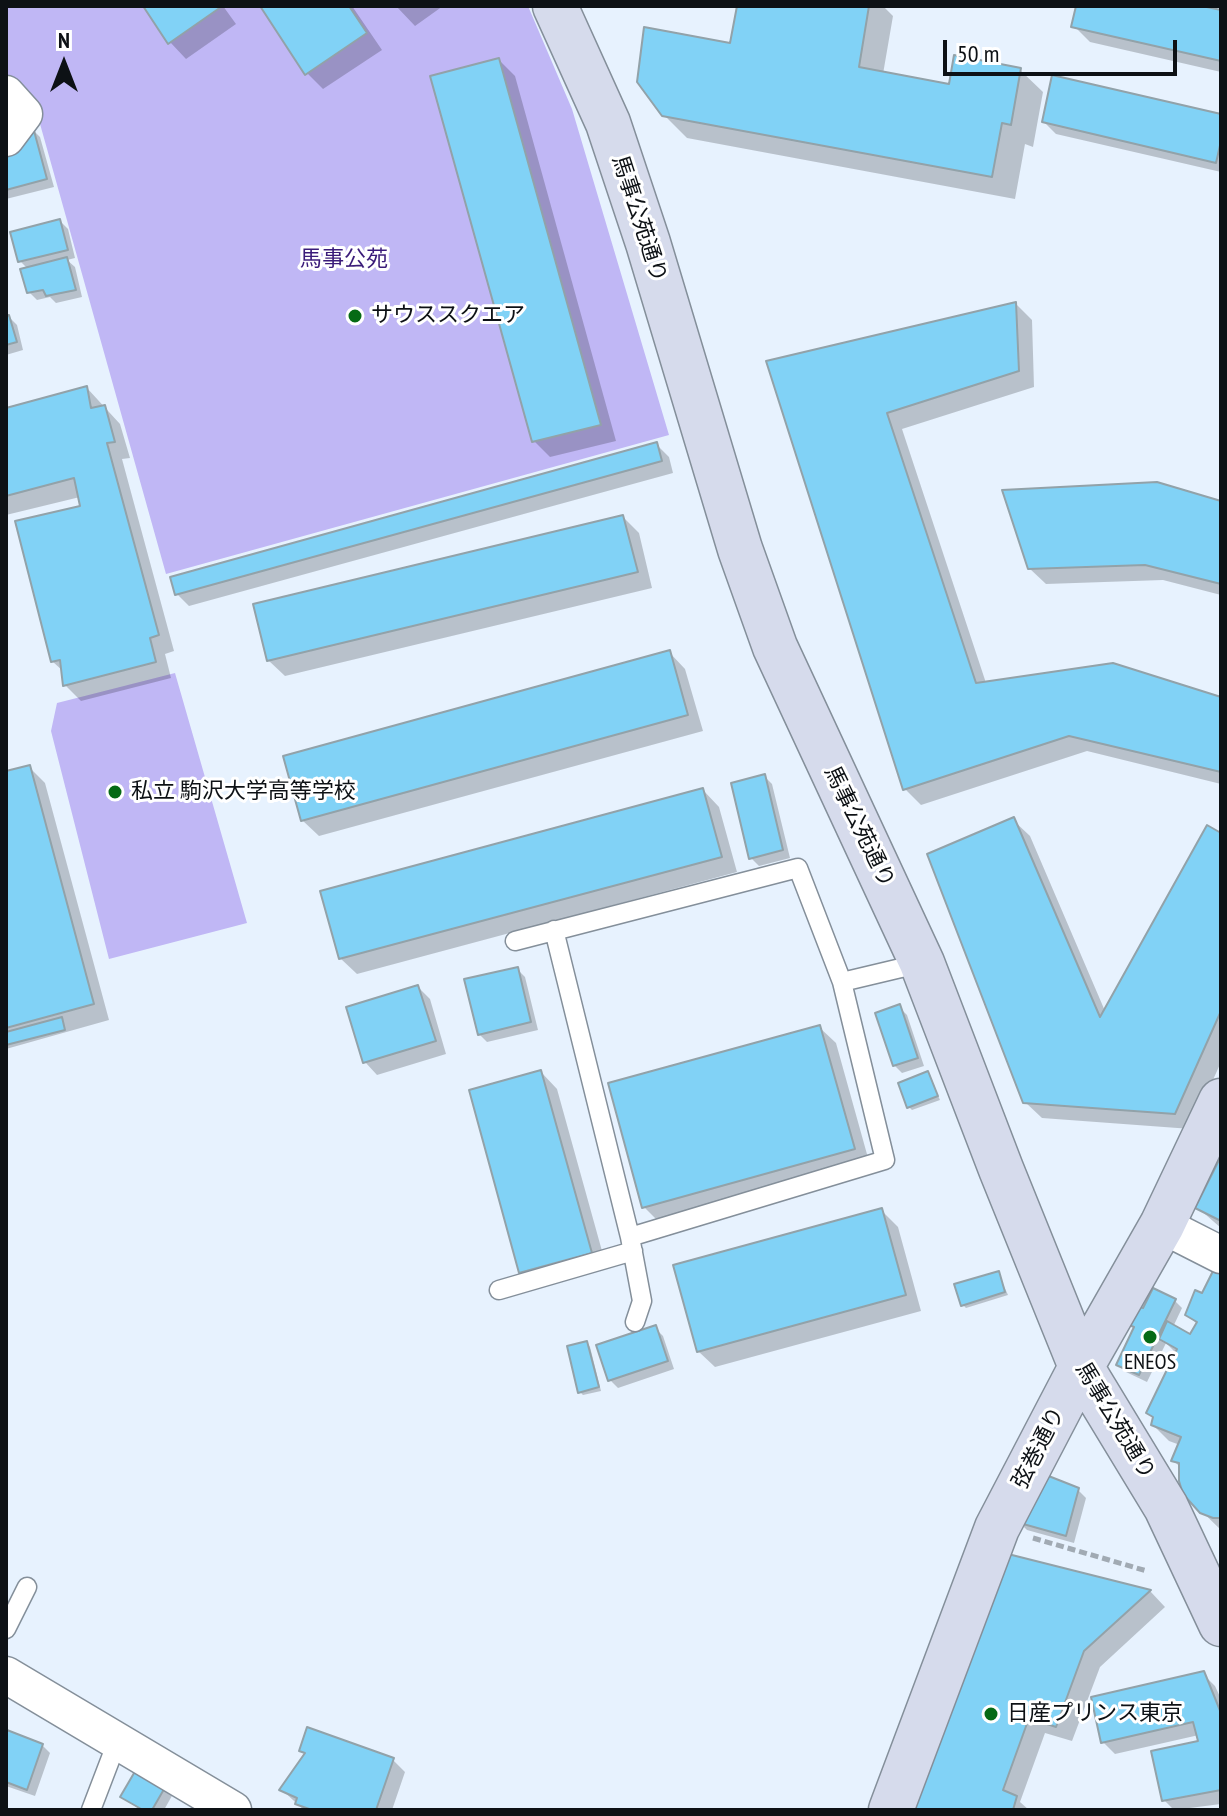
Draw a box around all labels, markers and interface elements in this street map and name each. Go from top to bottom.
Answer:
north arrow [24,24,104,104]
scale bar [947,24,1181,74]
text: N [58,26,70,54]
text: 50 m [957,38,999,69]
street label: 馬事公苑通り [606,152,672,286]
park label: 馬事公苑 [300,247,388,273]
place label: サウススクエア [371,303,525,329]
marker: サウススクエア [346,307,364,325]
street label: 馬事公苑通り [818,762,900,892]
place label: 私立 駒沢大学高等学校 [131,779,356,805]
marker: 私立 駒沢大学高等学校 [106,783,124,801]
marker: ENEOS [1141,1328,1159,1346]
place label: ENEOS [1124,1350,1176,1376]
street label: 馬事公苑通り [1070,1358,1160,1484]
street label: 弦巻通り [1007,1403,1071,1493]
place label: 日産プリンス東京 [1007,1701,1183,1727]
marker: 日産プリンス東京 [982,1705,1000,1723]

